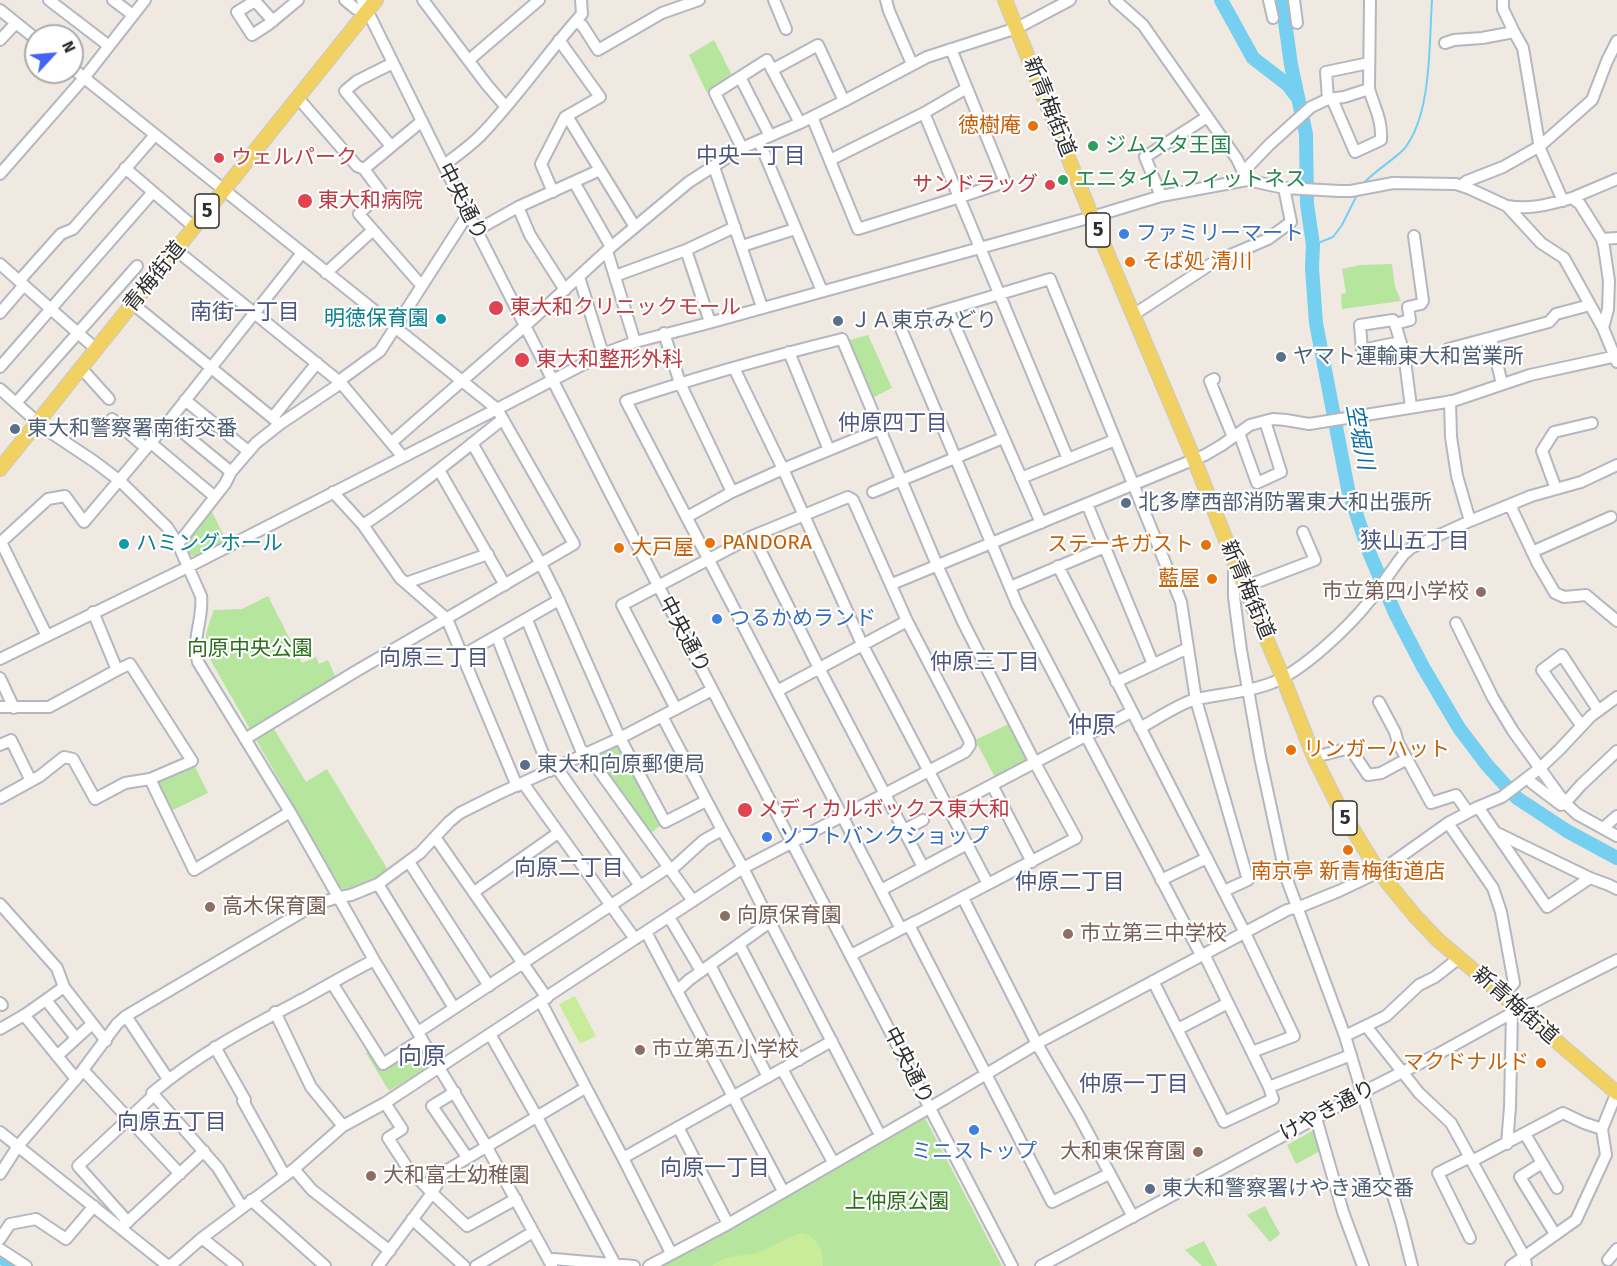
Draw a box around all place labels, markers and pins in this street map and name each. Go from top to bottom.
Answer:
place label: 徳樹庵 [958,113,1021,139]
marker: 徳樹庵 [1026,119,1040,133]
place label: ジムスタ王国 [1105,133,1231,159]
marker: ジムスタ王国 [1086,139,1100,153]
place label: ウェルパーク [231,145,357,171]
marker: ウェルパーク [212,151,226,165]
place label: エニタイムフィットネス [1075,167,1306,193]
place label: サンドラッグ [912,172,1038,198]
marker: エニタイムフィットネス [1056,173,1070,187]
marker: サンドラッグ [1043,178,1057,192]
place label: 東大和病院 [318,188,423,214]
marker: 東大和病院 [296,192,314,210]
place label: ファミリーマート [1136,221,1304,247]
marker: ファミリーマート [1117,227,1131,241]
place label: そば処 清川 [1142,249,1253,275]
marker: そば処 清川 [1123,255,1137,269]
place label: 東大和クリニックモール [510,295,741,321]
marker: 東大和クリニックモール [487,299,505,317]
place label: 明徳保育園 [324,306,429,332]
place label: ＪＡ東京みどり [850,308,997,334]
marker: 明徳保育園 [434,312,448,326]
marker: ＪＡ東京みどり [831,314,845,328]
place label: ヤマト運輸東大和営業所 [1293,344,1524,370]
place label: 東大和整形外科 [536,347,683,373]
marker: ヤマト運輸東大和営業所 [1274,350,1288,364]
marker: 東大和整形外科 [513,351,531,369]
place label: 東大和警察署南街交番 [27,416,237,442]
marker: 東大和警察署南街交番 [8,422,22,436]
place label: 北多摩西部消防署東大和出張所 [1138,490,1432,516]
marker: 北多摩西部消防署東大和出張所 [1119,496,1133,510]
place label: PANDORA [722,530,812,556]
place label: ハミングホール [136,531,283,557]
place label: ステーキガスト [1047,532,1194,558]
place label: 大戸屋 [631,535,694,561]
marker: PANDORA [703,536,717,550]
marker: ハミングホール [117,537,131,551]
marker: ステーキガスト [1199,538,1213,552]
marker: 大戸屋 [612,541,626,555]
place label: 藍屋 [1158,566,1200,592]
marker: 藍屋 [1205,572,1219,586]
place label: 市立第四小学校 [1322,579,1469,605]
marker: 市立第四小学校 [1474,585,1488,599]
place label: つるかめランド [729,606,876,632]
marker: つるかめランド [710,612,724,626]
place label: リンガーハット [1303,737,1450,763]
marker: リンガーハット [1284,743,1298,757]
place label: 東大和向原郵便局 [537,752,705,778]
marker: 東大和向原郵便局 [518,758,532,772]
place label: メディカルボックス東大和 [758,797,1010,823]
marker: メディカルボックス東大和 [736,801,754,819]
place label: ソフトバンクショップ [779,824,989,850]
marker: ソフトバンクショップ [760,830,774,844]
marker: 南京亭 新青梅街道店 [1341,843,1355,857]
place label: 南京亭 新青梅街道店 [1251,859,1445,885]
place label: 高木保育園 [222,894,327,920]
marker: 高木保育園 [203,900,217,914]
place label: 向原保育園 [737,903,842,929]
marker: 向原保育園 [718,909,732,923]
place label: 市立第三中学校 [1080,921,1227,947]
marker: 市立第三中学校 [1061,927,1075,941]
place label: 市立第五小学校 [652,1037,799,1063]
marker: 市立第五小学校 [633,1043,647,1057]
place label: マクドナルド [1403,1050,1529,1076]
marker: マクドナルド [1534,1056,1548,1070]
marker: ミニストップ [967,1123,981,1137]
place label: ミニストップ [911,1139,1037,1165]
place label: 大和東保育園 [1060,1139,1186,1165]
marker: 大和東保育園 [1191,1145,1205,1159]
place label: 大和富士幼稚園 [383,1163,530,1189]
marker: 大和富士幼稚園 [364,1169,378,1183]
place label: 東大和警察署けやき通交番 [1162,1176,1414,1202]
marker: 東大和警察署けやき通交番 [1143,1182,1157,1196]

